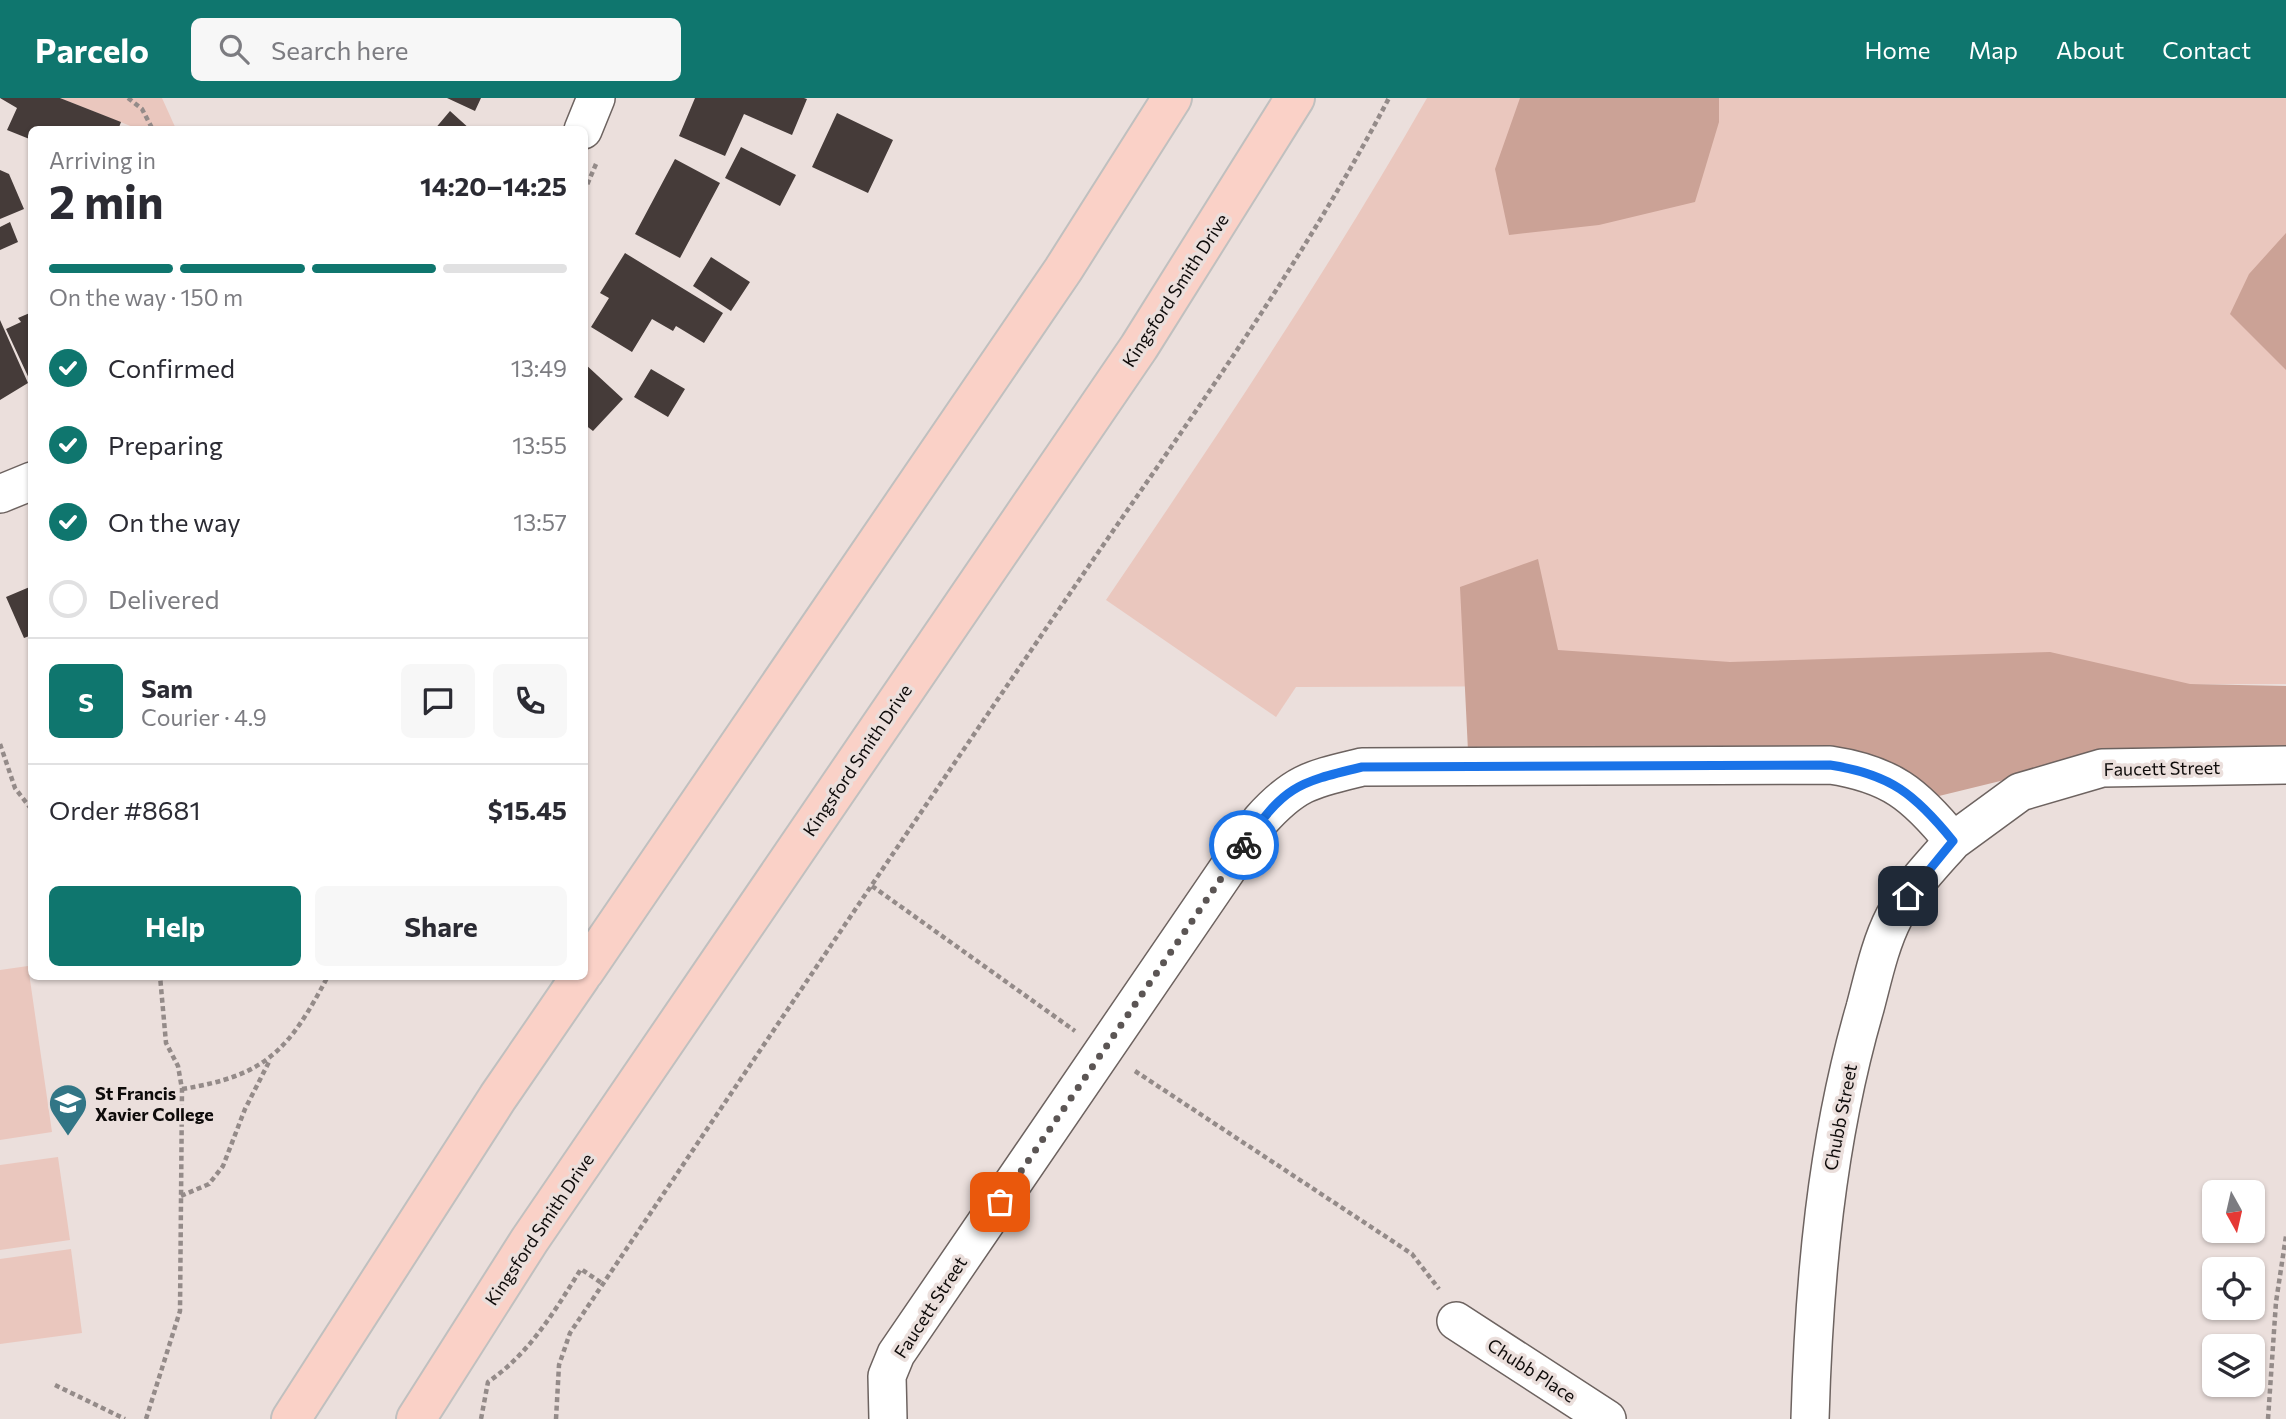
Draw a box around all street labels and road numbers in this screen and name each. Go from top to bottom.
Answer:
street label: Kingsford Smith Drive [1117,209,1233,371]
street label: Kingsford Smith Drive [798,680,916,840]
street label: Faucett Street [2103,756,2221,780]
street label: Chubb Street [1819,1062,1861,1172]
street label: Kingsford Smith Drive [480,1149,598,1309]
street label: Faucett Street [889,1252,971,1362]
street label: Chubb Place [1484,1333,1580,1407]

